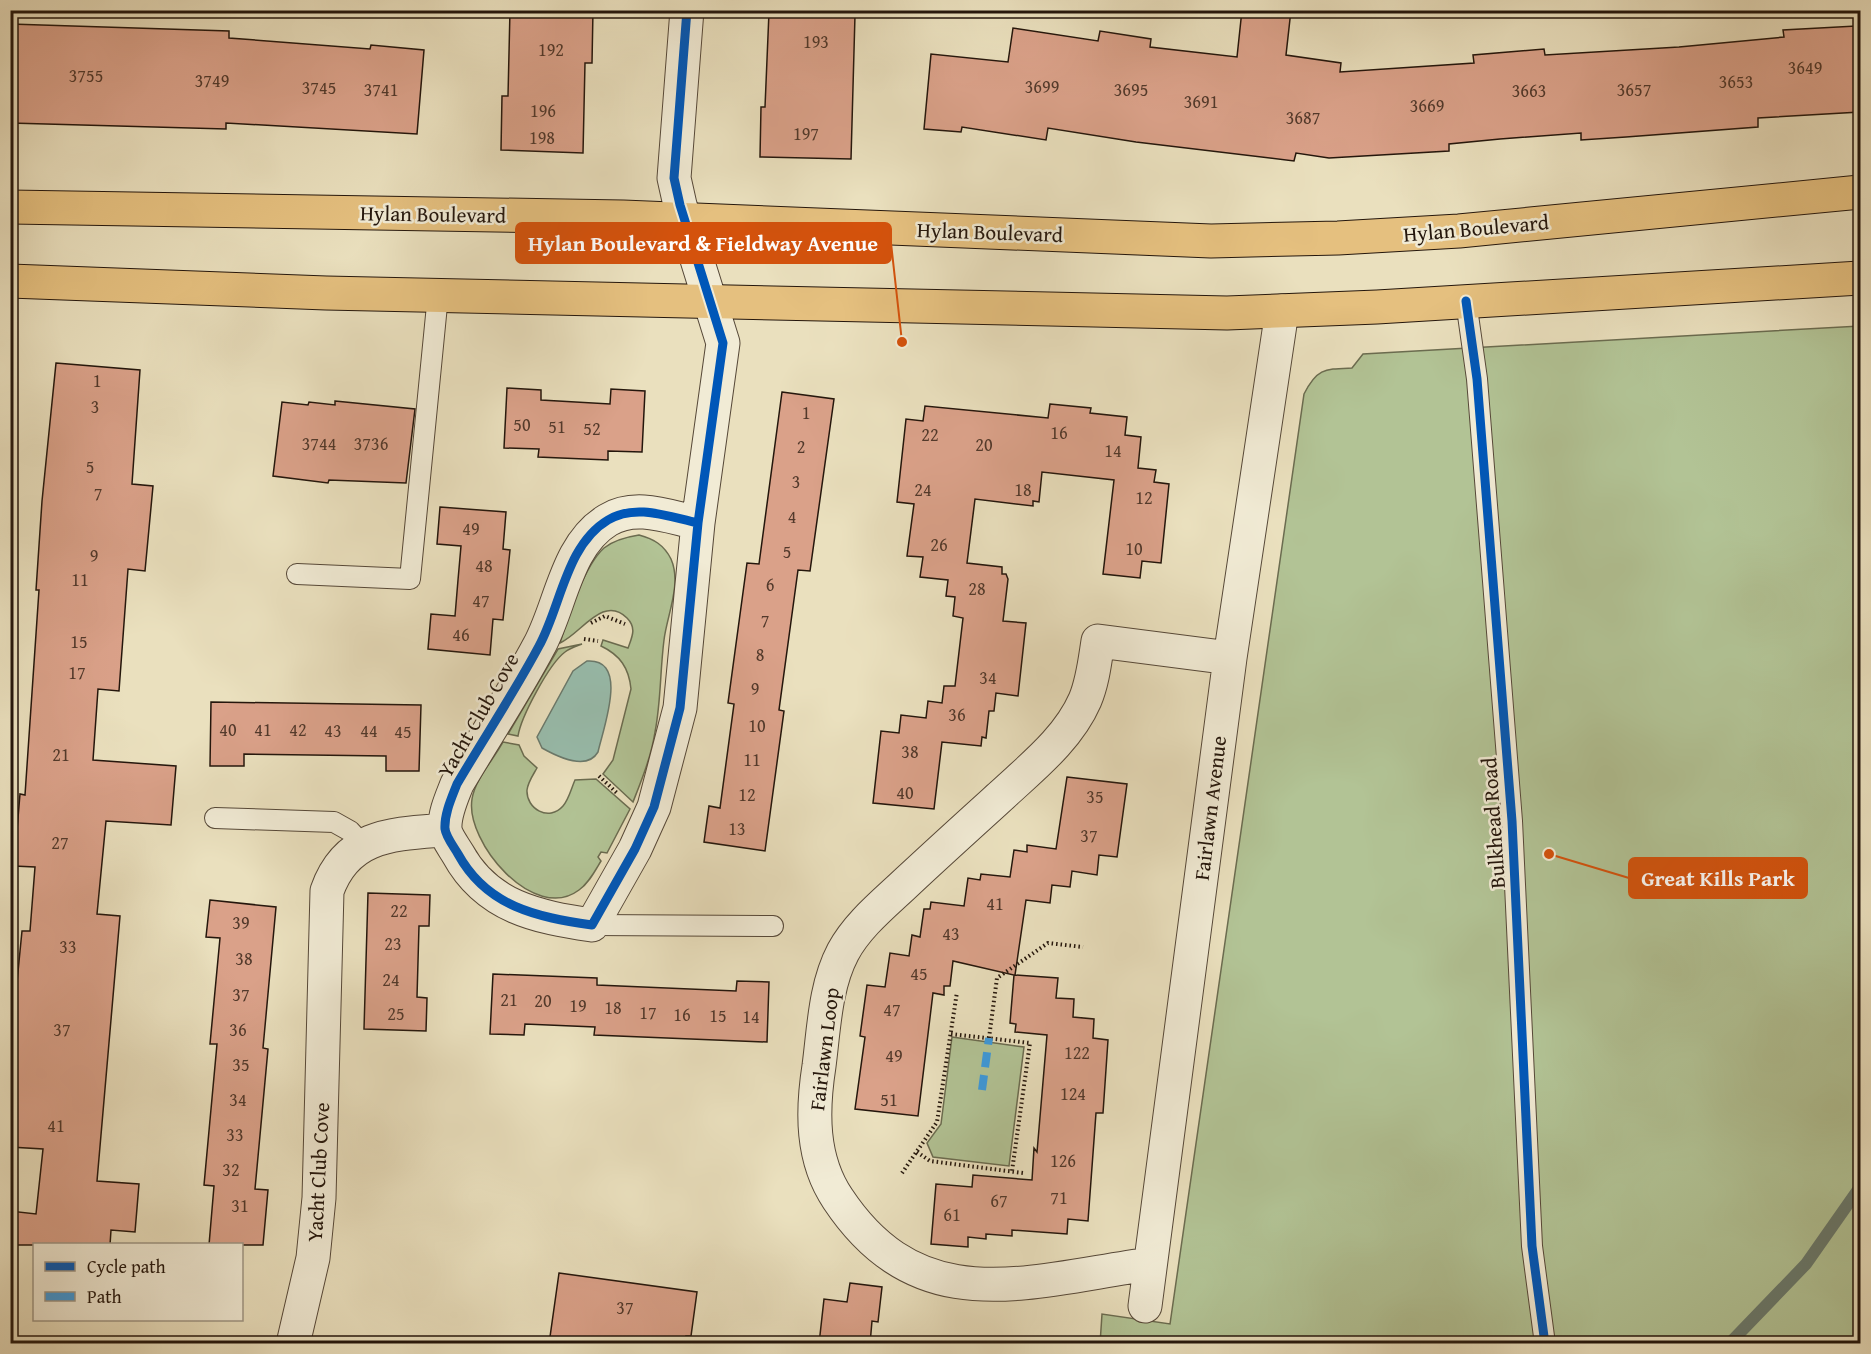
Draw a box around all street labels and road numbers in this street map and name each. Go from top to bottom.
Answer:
street label: Hylan Boulevard [360,197,507,231]
street label: Hylan Boulevard [1402,206,1551,250]
street label: Hylan Boulevard [917,214,1064,250]
street label: Yacht Club Cove [430,647,526,783]
street label: Fairlawn Avenue [1186,734,1234,882]
street label: Bulkhead Road [1473,756,1513,890]
street label: Fairlawn Loop [801,986,847,1112]
street label: Yacht Club Cove [299,1101,337,1243]

